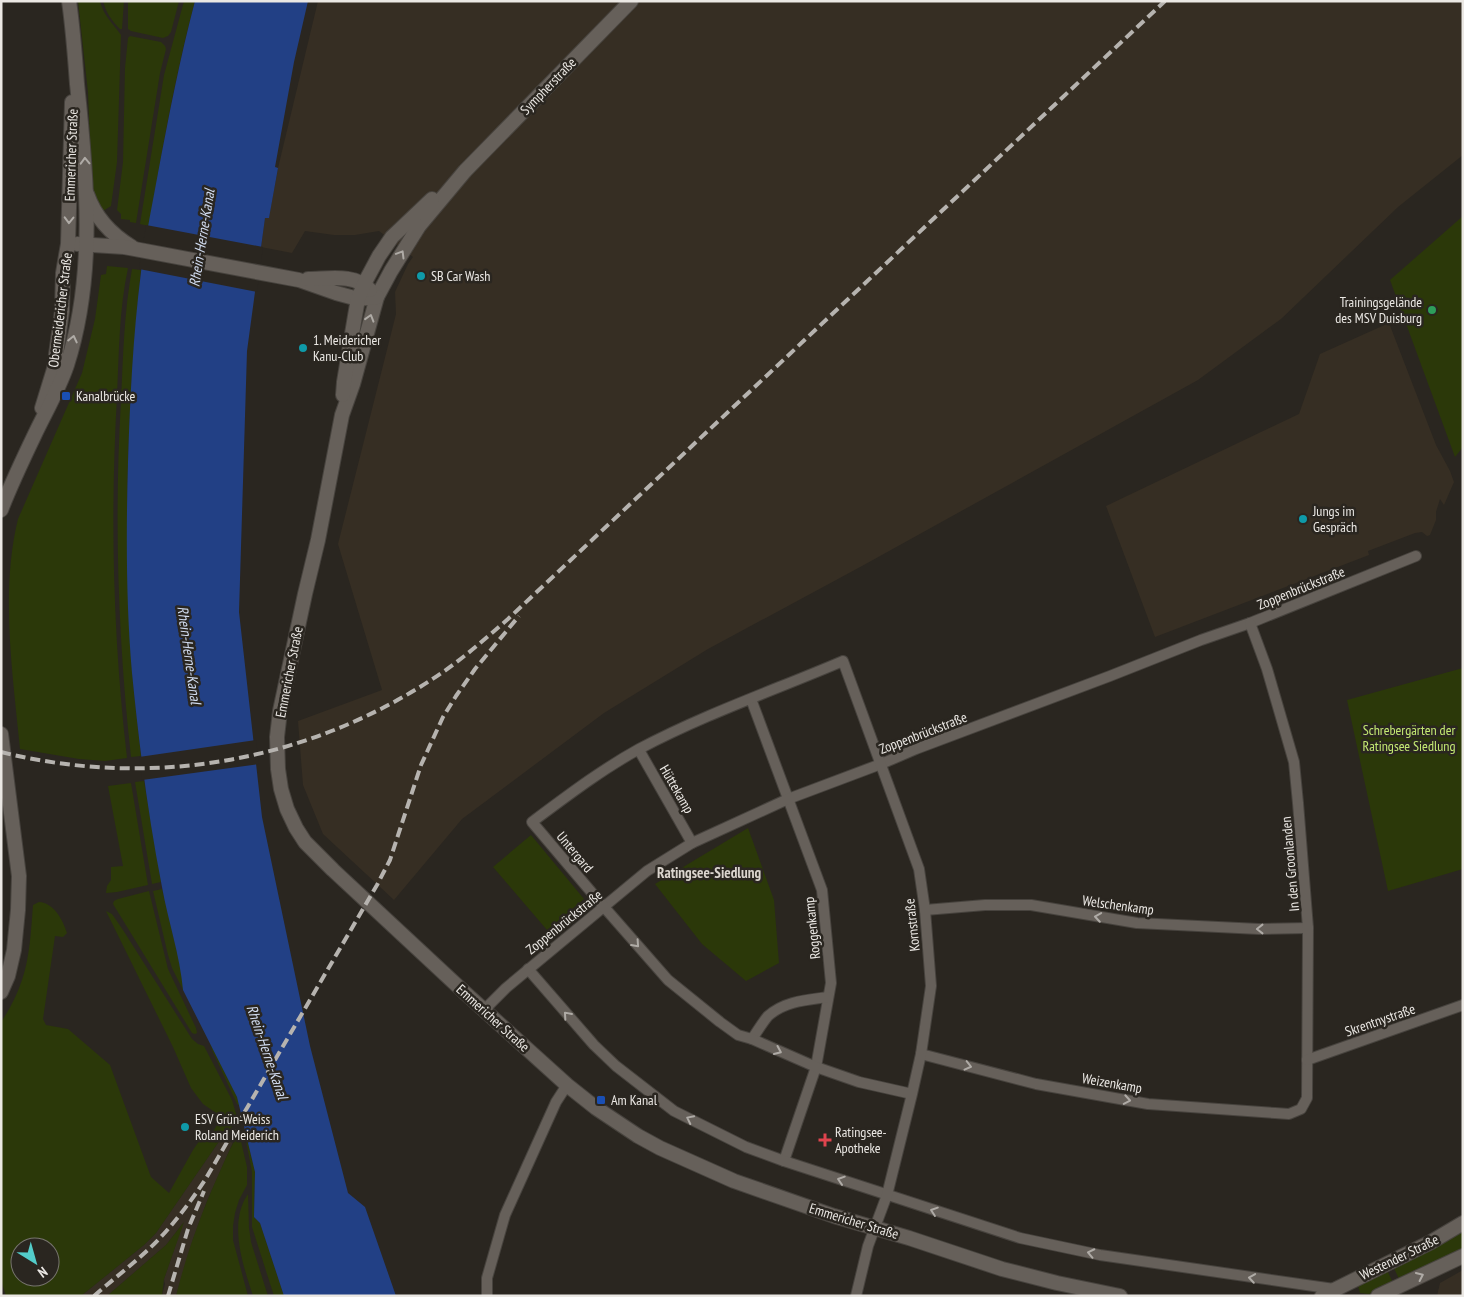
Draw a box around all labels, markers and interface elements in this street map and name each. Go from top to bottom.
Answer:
street label: Sympherstraße [516,53,580,118]
street label: Emmericher Straße [60,108,82,202]
one-way arrow [80,156,90,164]
water label: Rhein-Herne-Kanal [184,186,219,288]
one-way arrow [64,216,74,224]
street label: Obermeidericher Straße [44,251,76,368]
one-way arrow [394,251,404,260]
place label: SB Car Wash [431,267,490,285]
marker: SB Car Wash [415,270,427,282]
place label: Trainingsgelände des MSV Duisburg [1335,293,1422,327]
marker: Trainingsgelände des MSV Duisburg [1426,304,1438,316]
one-way arrow [365,315,375,323]
place label: 1. Meidericher Kanu-Club [313,331,381,365]
one-way arrow [67,335,78,344]
marker: 1. Meidericher Kanu-Club [297,342,309,354]
place label: Kanalbrücke [76,387,135,405]
marker: Kanalbrücke [60,390,72,402]
place label: Jungs im Gespräch [1312,502,1357,536]
marker: Jungs im Gespräch [1297,513,1309,525]
street label: Zoppenbrückstraße [1255,562,1348,614]
water label: Rhein-Herne-Kanal [173,605,206,707]
street label: Emmericher Straße [271,625,307,719]
street label: Zoppenbrückstraße [876,708,970,758]
park label: Schrebergärten der Ratingsee Siedlung [1363,721,1455,755]
street label: Hüttekamp [656,761,698,817]
street label: In den Groonlanden [1277,816,1303,912]
street label: Untergard [553,828,597,876]
district label: Ratingsee-Siedlung [657,863,761,882]
street label: Zoppenbrückstraße [522,886,606,958]
street label: Welschenkamp [1081,891,1155,919]
street label: Roggenkamp [800,896,824,960]
street label: Kornstraße [900,897,924,952]
one-way arrow [1093,912,1102,922]
one-way arrow [1255,924,1263,934]
one-way arrow [630,938,639,947]
street label: Emmericher Straße [453,980,534,1056]
street label: Skrentnystraße [1343,1000,1418,1040]
water label: Rhein-Herne-Kanal [242,1002,293,1103]
one-way arrow [564,1011,573,1020]
one-way arrow [773,1044,782,1055]
one-way arrow [964,1060,973,1071]
street label: Weizenkamp [1081,1069,1143,1097]
place label: Am Kanal [611,1091,658,1109]
marker: Am Kanal [595,1094,607,1106]
one-way arrow [1123,1094,1131,1105]
place label: ESV Grün-Weiss Roland Meiderich [195,1110,279,1144]
one-way arrow [686,1115,695,1125]
marker: ESV Grün-Weiss Roland Meiderich [179,1121,191,1133]
place label: Ratingsee- Apotheke [835,1123,887,1157]
marker: Ratingsee- Apotheke [819,1134,831,1146]
one-way arrow [837,1175,845,1185]
street label: Emmericher Straße [807,1199,901,1243]
one-way arrow [931,1207,939,1217]
street label: Westender Straße [1357,1230,1442,1284]
north arrow [10,1237,60,1287]
one-way arrow [1087,1248,1096,1259]
text: N [34,1263,51,1282]
one-way arrow [1415,1271,1424,1282]
one-way arrow [1247,1273,1256,1283]

